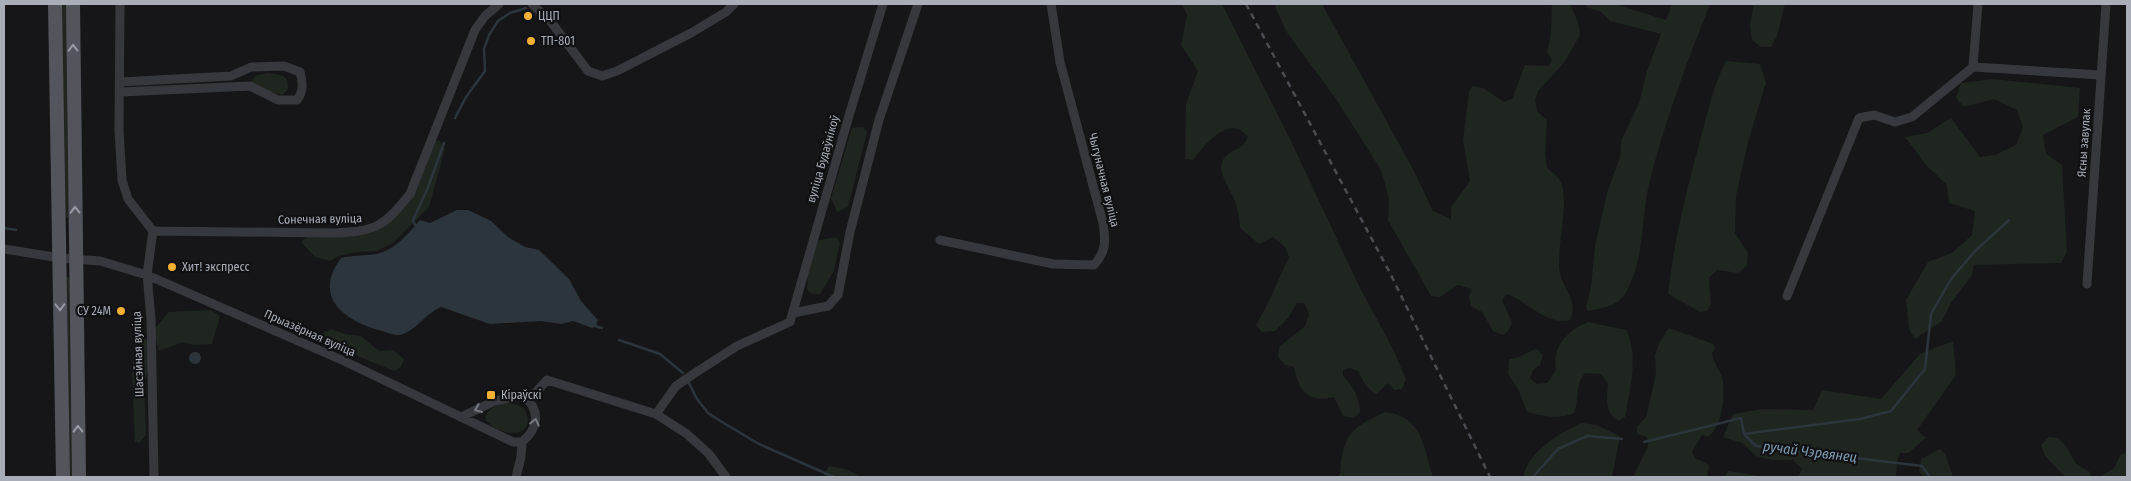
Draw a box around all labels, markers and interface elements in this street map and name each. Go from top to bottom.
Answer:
place label: ЦЦП [538,9,560,23]
marker: ЦЦП [522,10,534,22]
place label: ТП-801 [541,34,575,48]
marker: ТП-801 [525,35,537,47]
one-way arrow [68,43,78,51]
street label: Ясны завулак [2075,108,2093,178]
street label: вуліца Будаўнікоў [804,113,842,204]
street label: Чыгуначная вуліца [1086,132,1122,229]
one-way arrow [70,206,80,214]
street label: Сонечная вуліца [278,211,362,227]
place label: Хит! экспресс [182,260,250,274]
marker: Хит! экспресс [166,261,178,273]
one-way arrow [55,303,65,311]
place label: СУ 24М [77,304,111,318]
marker: СУ 24М [115,305,127,317]
street label: Прыазёрная вуліца [262,307,358,359]
street label: Шасэйная вуліца [129,311,146,397]
place label: Кіраўскі [501,388,542,402]
marker: Кіраўскі [485,389,497,401]
one-way arrow [474,403,483,414]
one-way arrow [529,418,540,427]
one-way arrow [73,425,83,433]
water label: ручай Чэрвянец [1762,438,1858,466]

